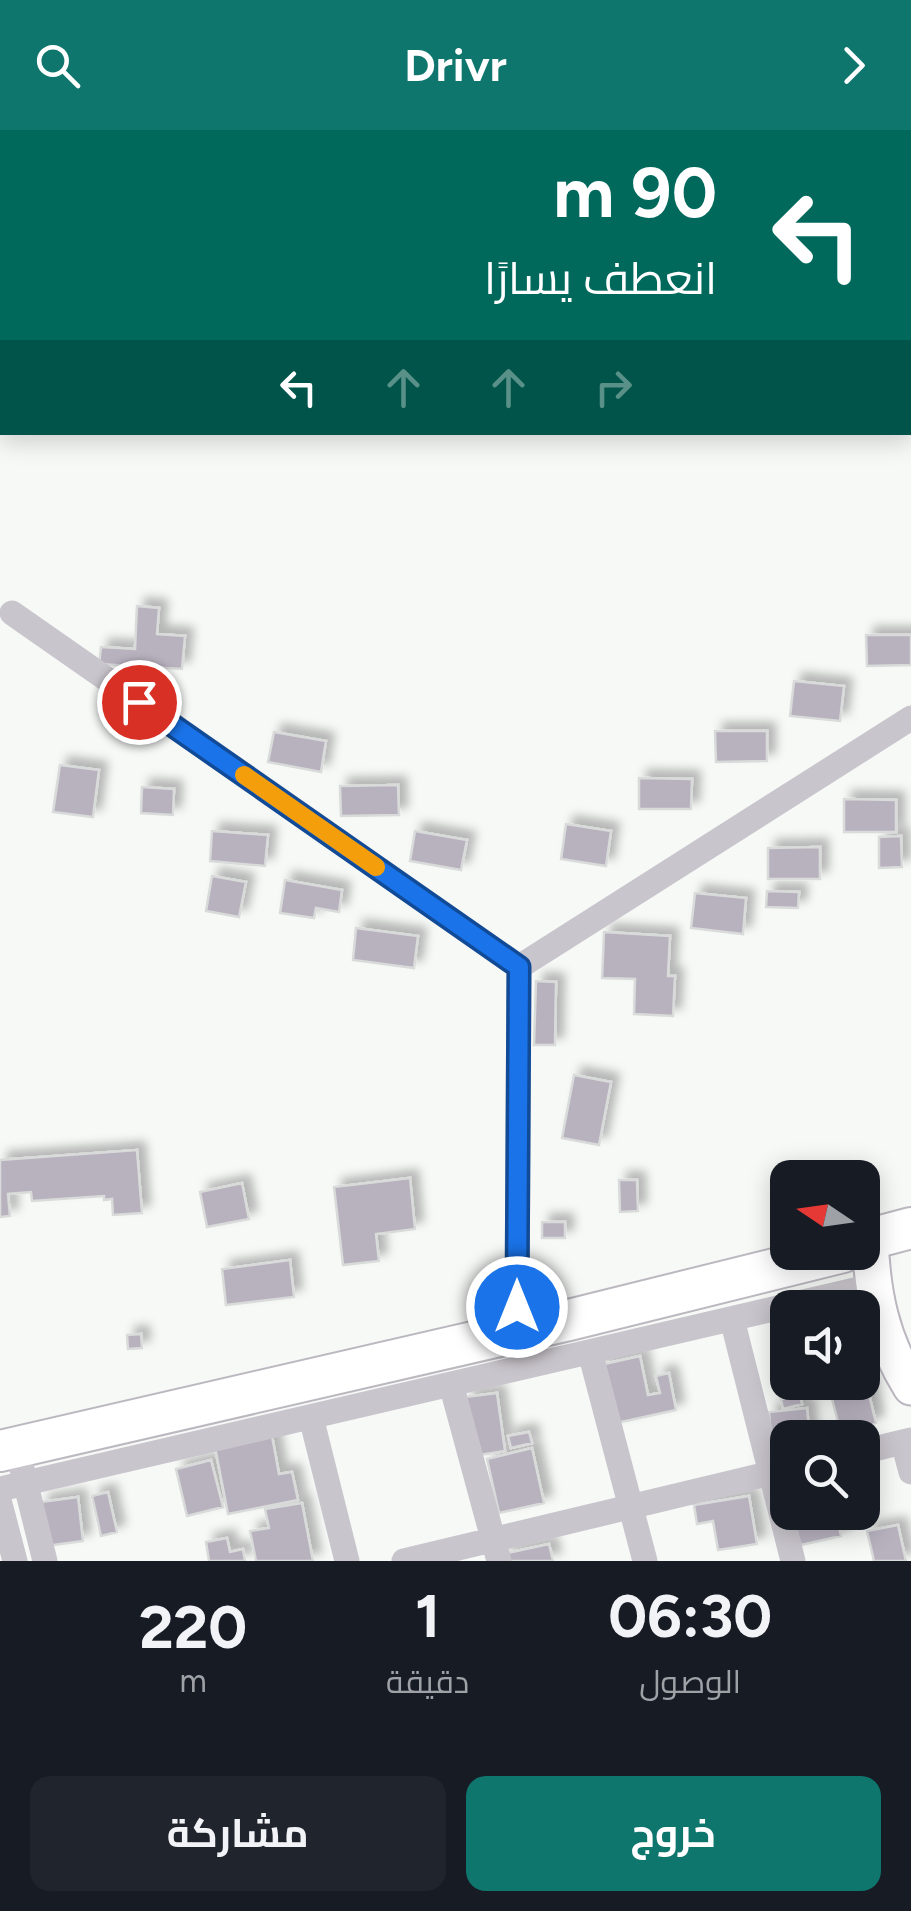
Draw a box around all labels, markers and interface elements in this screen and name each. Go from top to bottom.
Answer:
icon: search [30,38,85,93]
text: Drivr [404,38,507,92]
icon: forward [826,38,881,93]
text: 90 m [553,150,717,235]
icon: left [752,170,882,300]
text: انعطف يسارًا [484,251,717,305]
icon: left [271,360,326,415]
icon: ahead [376,360,431,415]
icon: ahead [481,360,536,415]
icon: right [586,360,641,415]
pin [97,660,182,745]
icon: arrive [112,675,167,730]
north arrow [770,1160,880,1270]
map controls [770,1160,880,1530]
position arrow [465,1255,569,1359]
button: sound [770,1290,880,1400]
button: search [770,1420,880,1530]
text: 1 [415,1580,440,1652]
text: 06:30 [608,1580,772,1652]
text: 220 [139,1591,247,1663]
text: m [179,1662,207,1700]
text: دقيقة [386,1663,469,1701]
text: الوصول [639,1663,741,1701]
button: مشاركة [30,1776,446,1891]
button: خروج [466,1776,881,1891]

